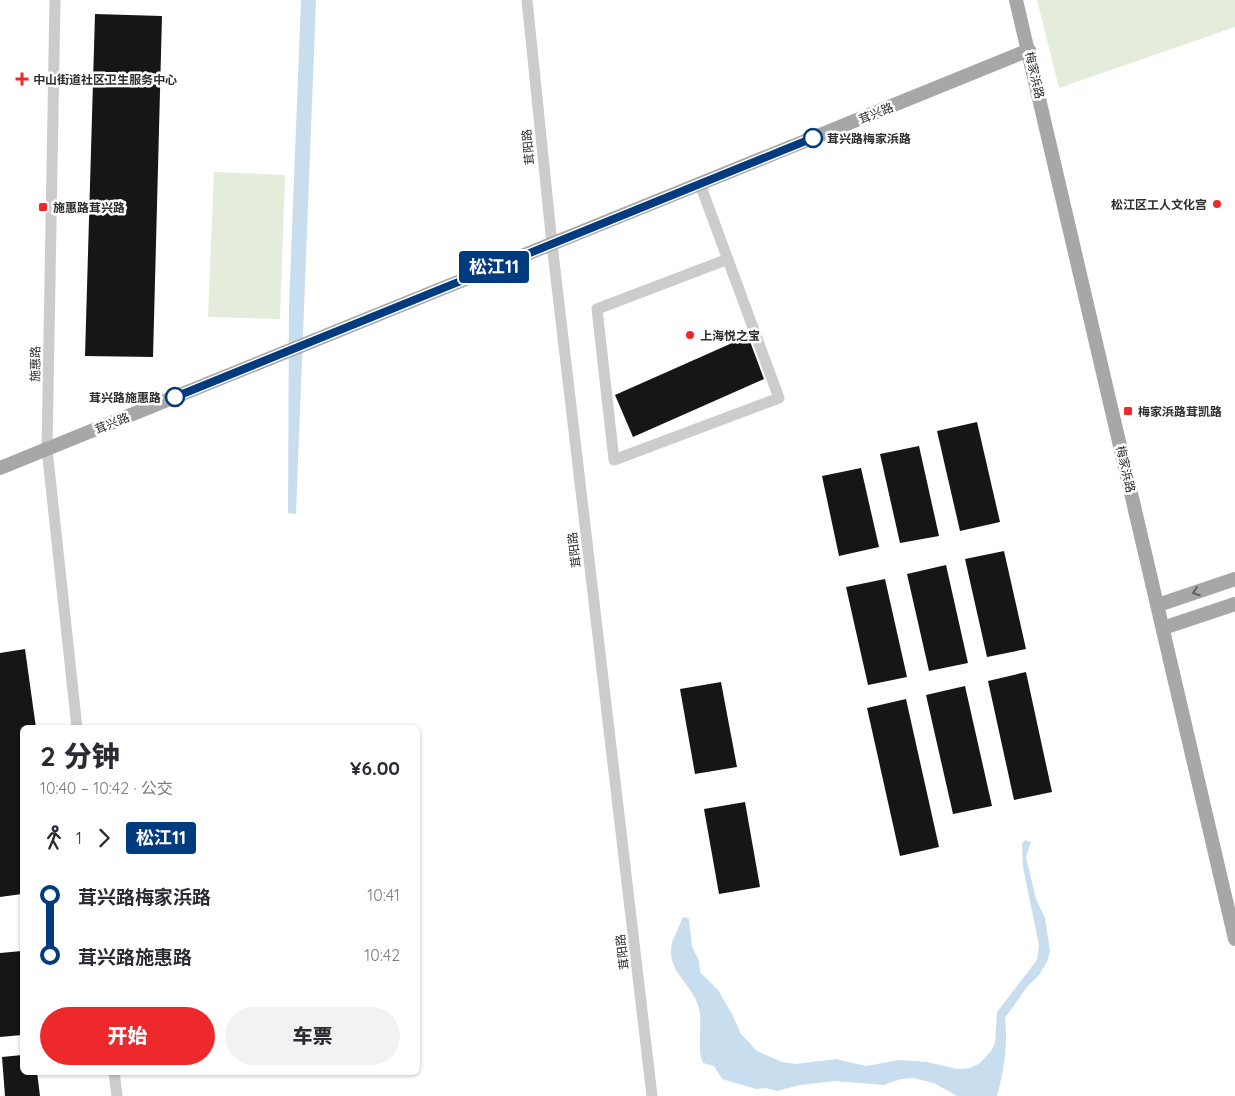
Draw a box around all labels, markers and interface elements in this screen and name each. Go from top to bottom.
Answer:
street label: 梅家浜路 [1022,50,1048,100]
marker: 中山街道社区卫生服务中心 [15,72,29,86]
place label: 中山街道社区卫生服务中心 [33,72,177,87]
street label: 茸兴路 [856,99,896,127]
street label: 茸阳路 [519,128,537,166]
marker: 茸兴路梅家浜路 [803,128,823,148]
place label: 茸兴路梅家浜路 [827,131,911,146]
place label: 松江区工人文化宫 [1111,197,1207,212]
marker: 松江区工人文化宫 [1211,198,1223,210]
place label: 施惠路茸兴路 [53,200,125,215]
marker: 施惠路茸兴路 [37,201,49,213]
line badge: 松江11 [459,251,529,283]
text: 松江11 [469,255,519,278]
place label: 上海悦之宝 [700,328,760,343]
marker: 上海悦之宝 [684,329,696,341]
street label: 施惠路 [27,346,43,382]
marker: 茸兴路施惠路 [165,387,185,407]
place label: 茸兴路施惠路 [89,390,161,405]
place label: 梅家浜路茸凯路 [1138,404,1222,419]
marker: 梅家浜路茸凯路 [1122,405,1134,417]
street label: 茸兴路 [92,409,132,437]
street label: 梅家浜路 [1113,444,1139,494]
street label: 茸阳路 [564,531,584,569]
one-way arrow [1193,586,1201,596]
text: 2 分钟 [40,738,120,773]
text: ¥6.00 [350,756,400,780]
text: 10:40 – 10:42 · 公交 [40,778,173,798]
icon: walk [40,824,68,852]
icon: forward [90,824,118,852]
text: 松江11 [136,826,186,849]
text: 1 [76,828,82,848]
text: 茸兴路梅家浜路 [78,885,211,909]
text: 10:41 [367,885,400,905]
street label: 茸阳路 [612,933,632,971]
text: 茸兴路施惠路 [78,945,192,969]
text: 10:42 [364,945,400,965]
button: 开始 [40,1007,215,1065]
button: 车票 [225,1007,400,1065]

